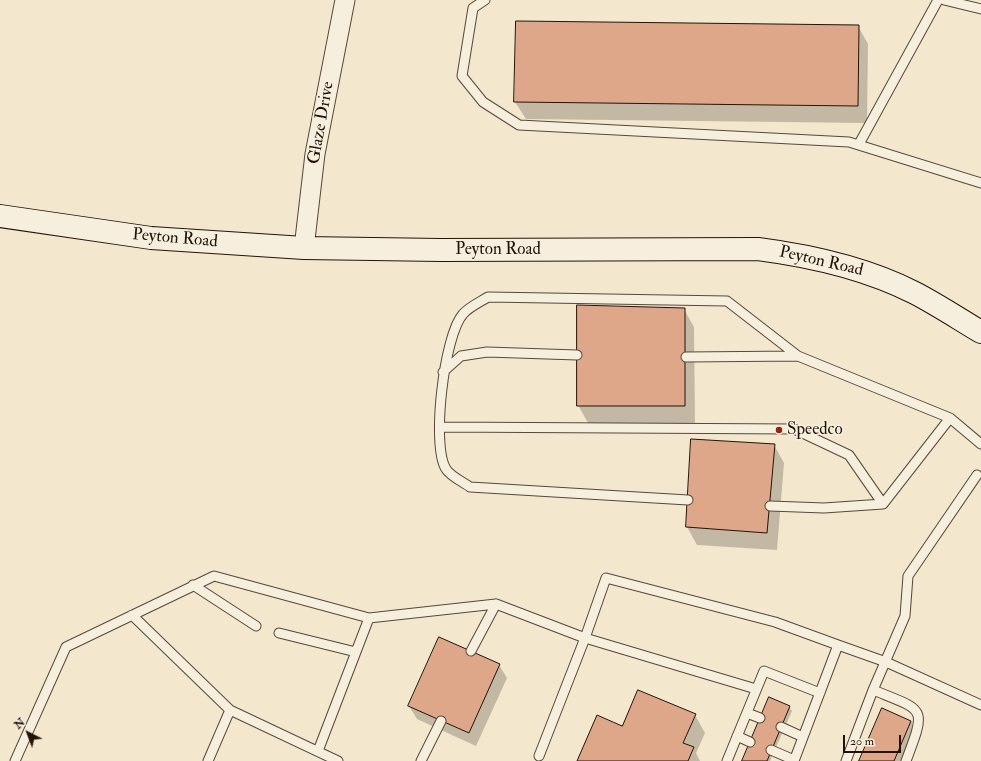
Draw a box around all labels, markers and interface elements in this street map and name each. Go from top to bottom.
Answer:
street label: Glaze Drive [305,80,339,166]
street label: Peyton Road [131,225,219,253]
street label: Peyton Road [455,240,541,260]
street label: Peyton Road [777,242,865,282]
place label: Speedco [787,420,843,440]
marker: Speedco [774,425,784,435]
north arrow [8,713,48,753]
text: N [12,716,28,732]
scale bar [845,727,903,753]
text: 20 m [850,734,874,749]

